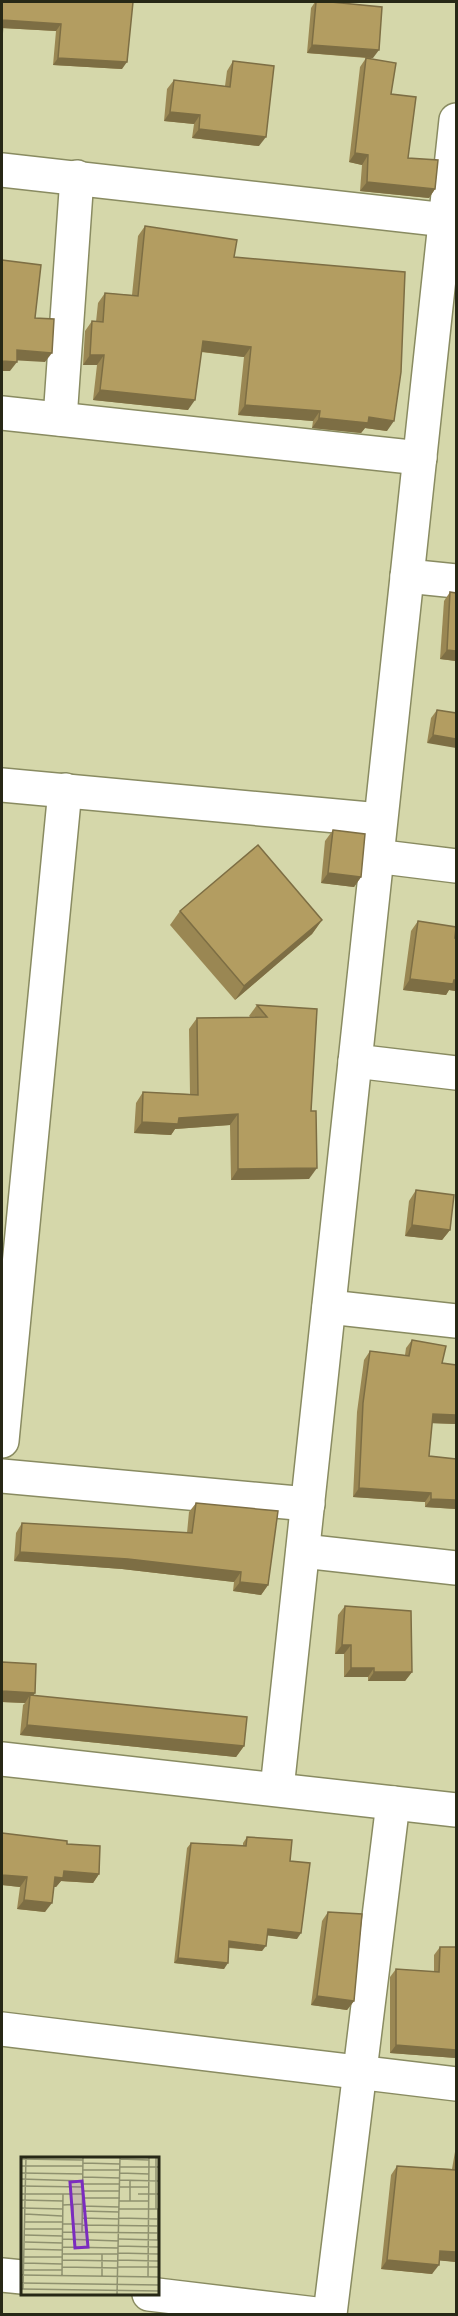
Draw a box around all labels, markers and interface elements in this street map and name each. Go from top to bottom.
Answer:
inset map [21,2157,159,2295]

